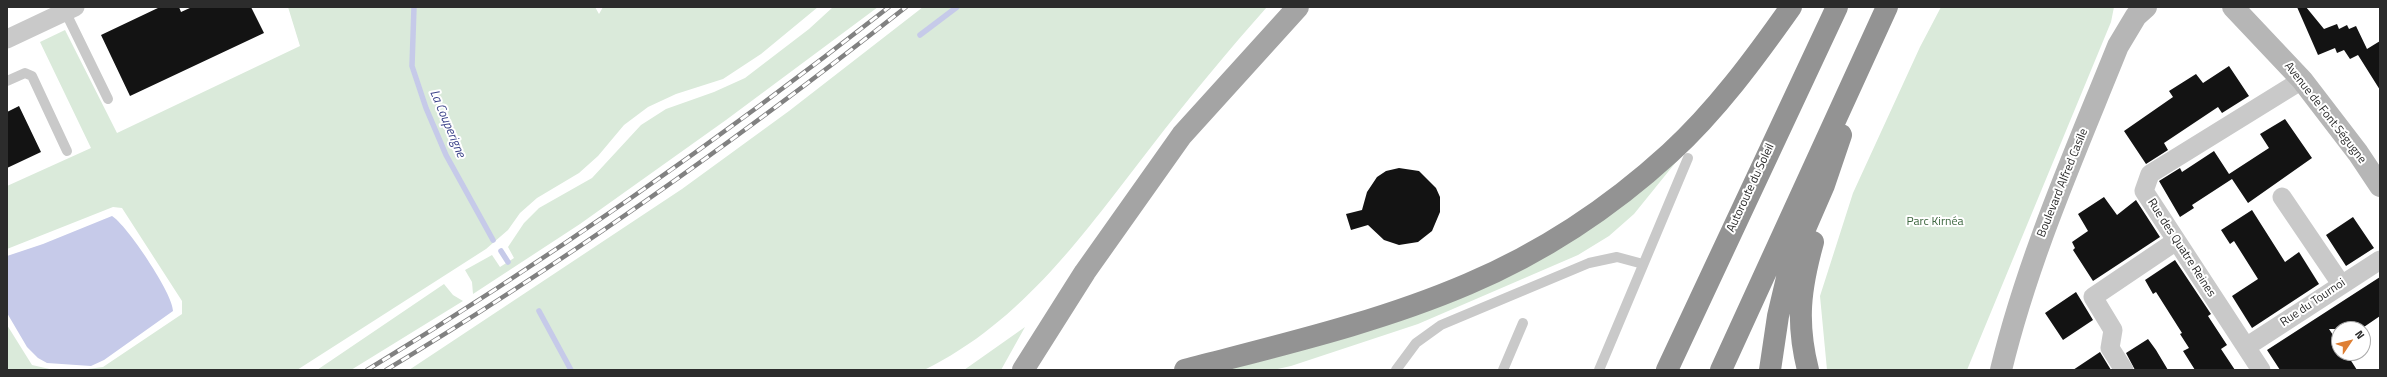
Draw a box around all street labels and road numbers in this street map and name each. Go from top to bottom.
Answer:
street label: Avenue de Font Ségugne [2281,59,2369,167]
street label: Boulevard Alfred Casile [2035,126,2091,240]
street label: Autoroute du Soleil [1724,141,1778,235]
street label: Rue des Quatre Reines [2144,196,2218,300]
street label: Rue du Tournoi [2278,276,2348,330]

